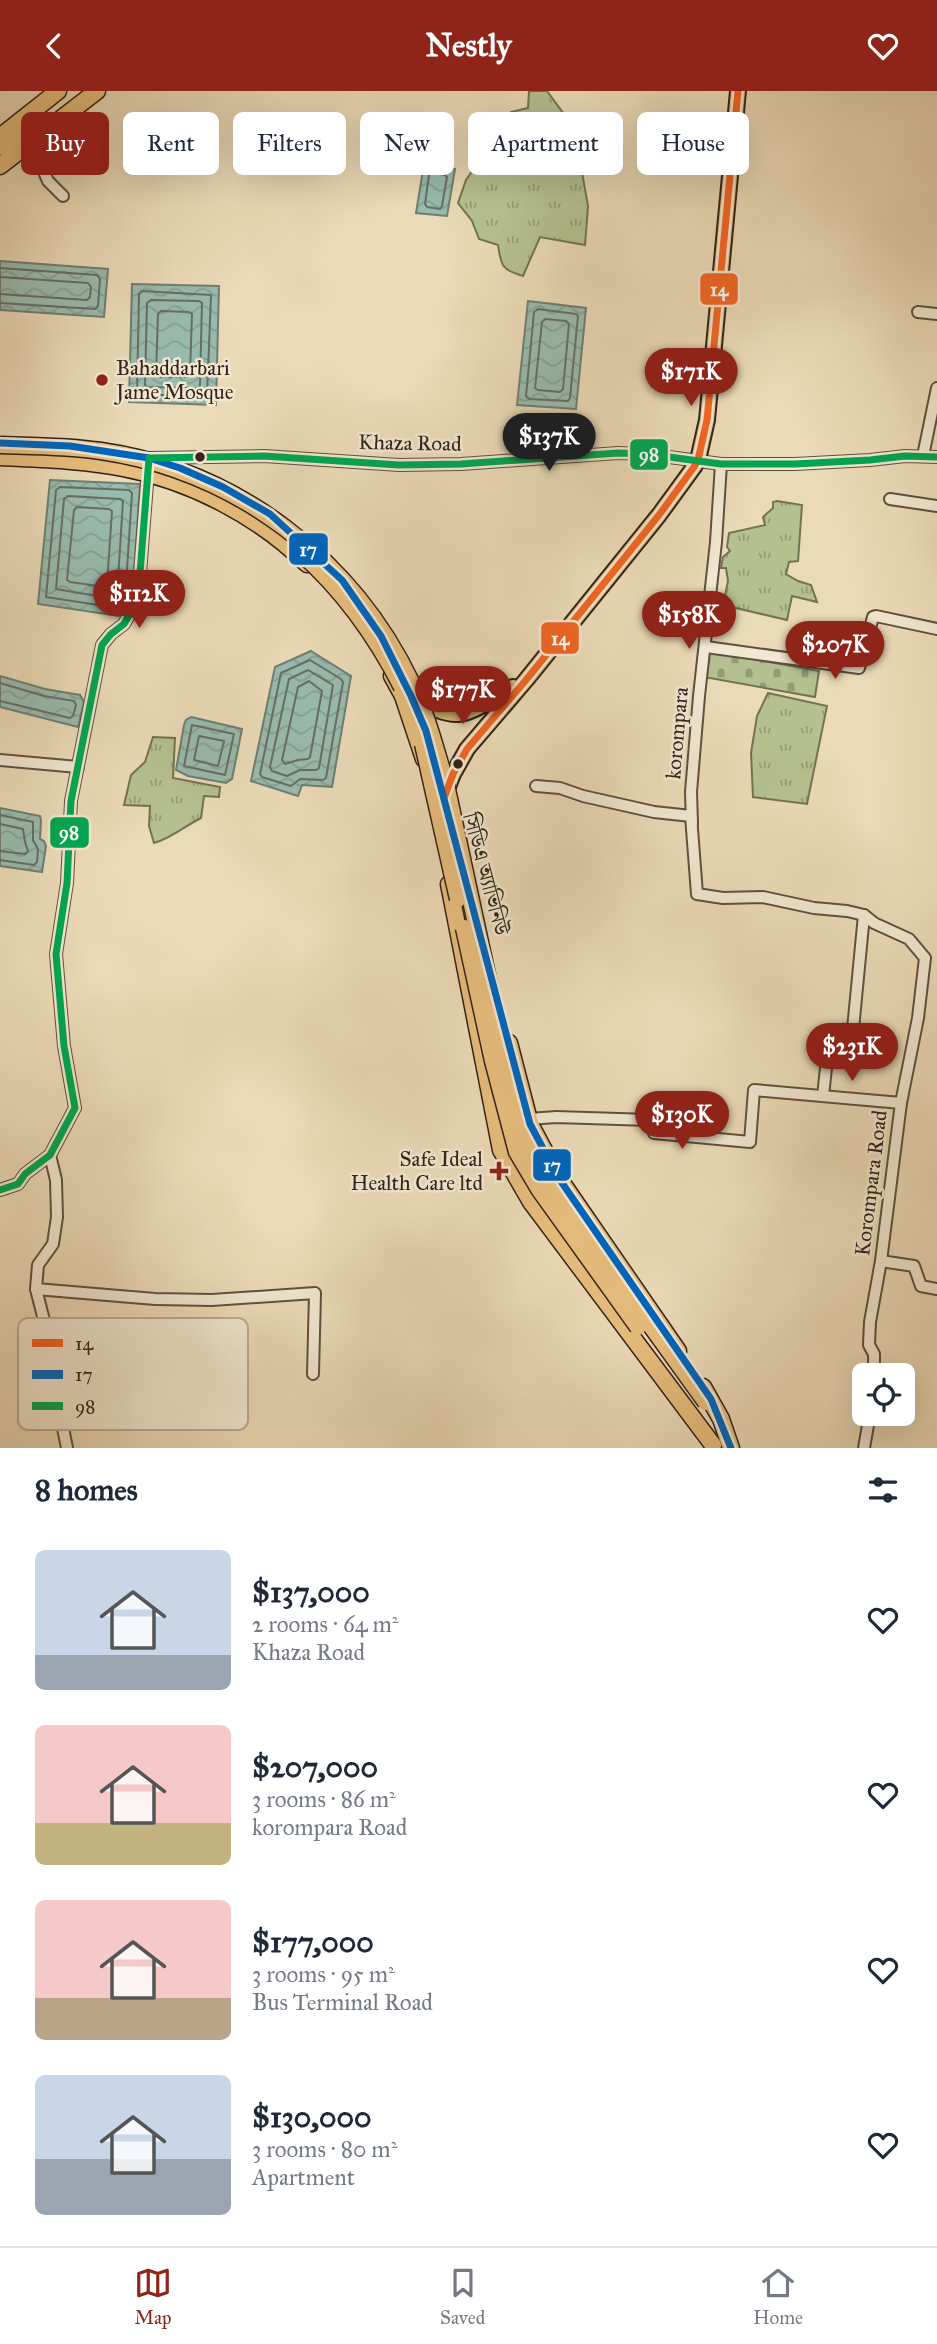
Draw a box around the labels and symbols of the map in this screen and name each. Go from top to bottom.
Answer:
line badge: 14 [699,272,739,306]
text: 14 [710,278,729,302]
pin: $171K [642,349,740,408]
place label: Bahaddarbari Jame Mosque [114,355,234,405]
marker: Bahaddarbari Jame Mosque [94,372,110,388]
pin: $137K [500,413,598,473]
street label: Khaza Road [358,429,462,457]
line badge: 98 [629,438,669,471]
text: 98 [639,443,659,467]
unlabelled marker [193,450,207,464]
line badge: 17 [288,532,329,566]
text: 17 [299,538,317,561]
pin: $112K [90,571,188,630]
pin: $158K [640,591,738,651]
line badge: 14 [540,621,580,655]
pin: $207K [786,621,884,681]
text: 14 [551,627,570,651]
pin: $177K [414,667,512,726]
street label: korompara [660,686,694,780]
unlabelled marker [451,757,465,771]
street label: সিডিএ অ্যাভিনিউ [457,809,515,939]
line badge: 98 [49,816,90,849]
text: 98 [59,821,79,845]
pin: $231K [803,1023,901,1083]
pin: $130K [633,1091,731,1151]
street label: Korompara Road [849,1108,893,1257]
place label: Safe Ideal Health Care ltd [350,1146,483,1196]
line badge: 17 [532,1148,572,1182]
text: 17 [543,1154,561,1177]
marker: Safe Ideal Health Care ltd [489,1161,509,1181]
legend [18,1318,248,1430]
text: 14 [75,1332,94,1355]
text: 17 [75,1363,93,1386]
text: 98 [75,1395,95,1418]

